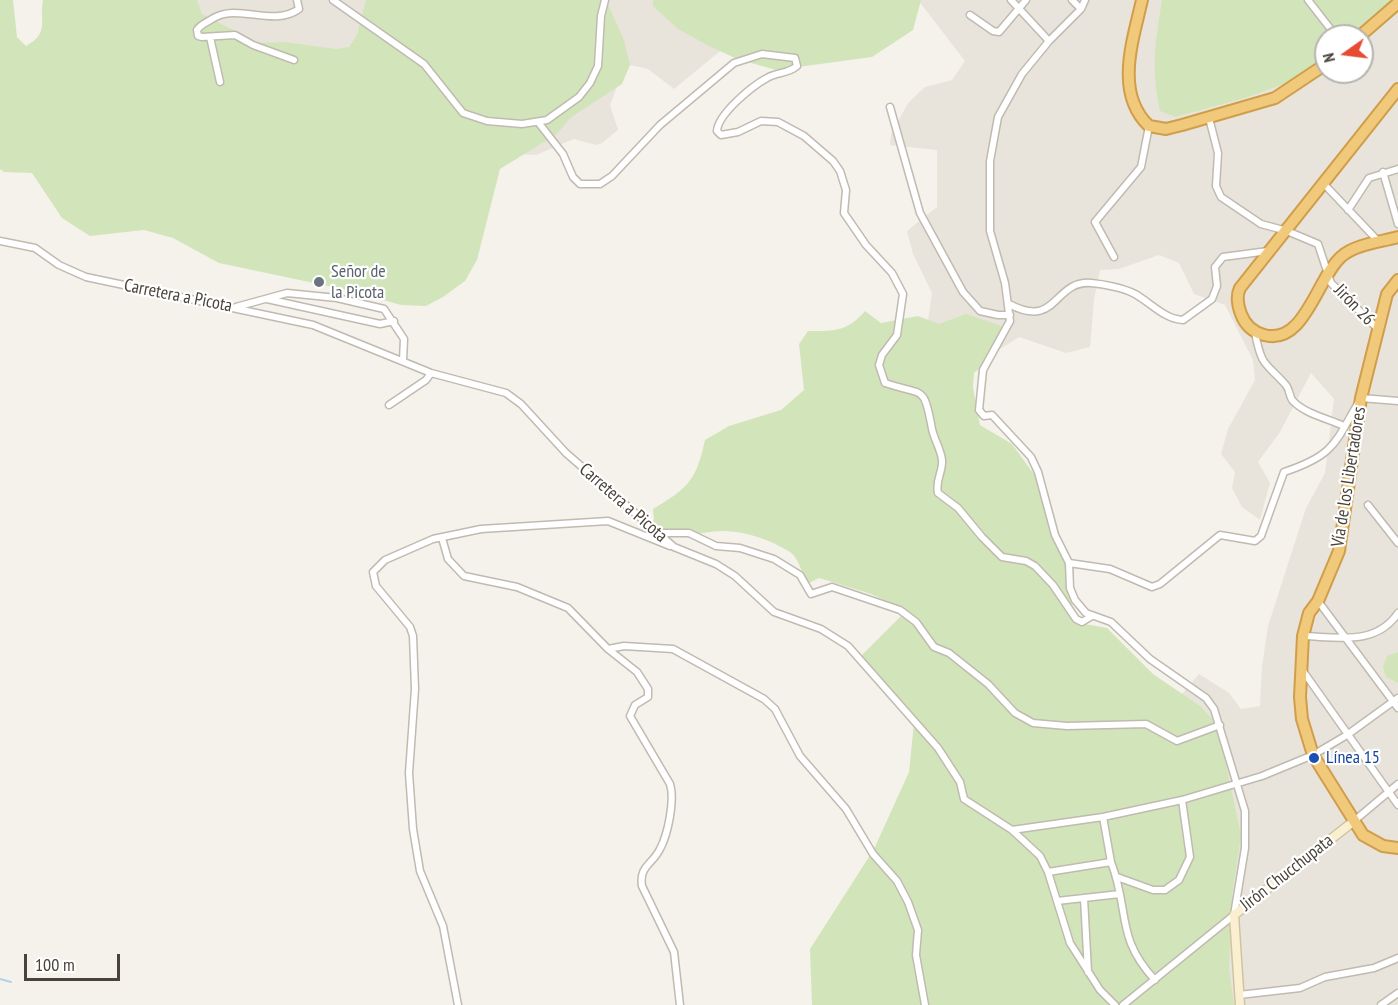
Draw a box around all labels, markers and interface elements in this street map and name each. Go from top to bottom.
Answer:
north arrow [1314,24,1374,84]
text: N [1318,51,1339,64]
place label: Señor de la Picota [331,261,386,304]
street label: Carretera a Picota [122,275,234,317]
marker: Señor de la Picota [312,275,326,289]
street label: Jirón 26 [1329,280,1379,330]
street label: Vía de los Libertadores [1327,405,1371,549]
street label: Carretera a Picota [574,459,672,547]
place label: Línea 15 [1326,747,1380,769]
marker: Línea 15 [1307,751,1321,765]
street label: Jirón Chucchupata [1236,830,1338,916]
scale bar [27,942,123,980]
text: 100 m [35,953,75,976]

